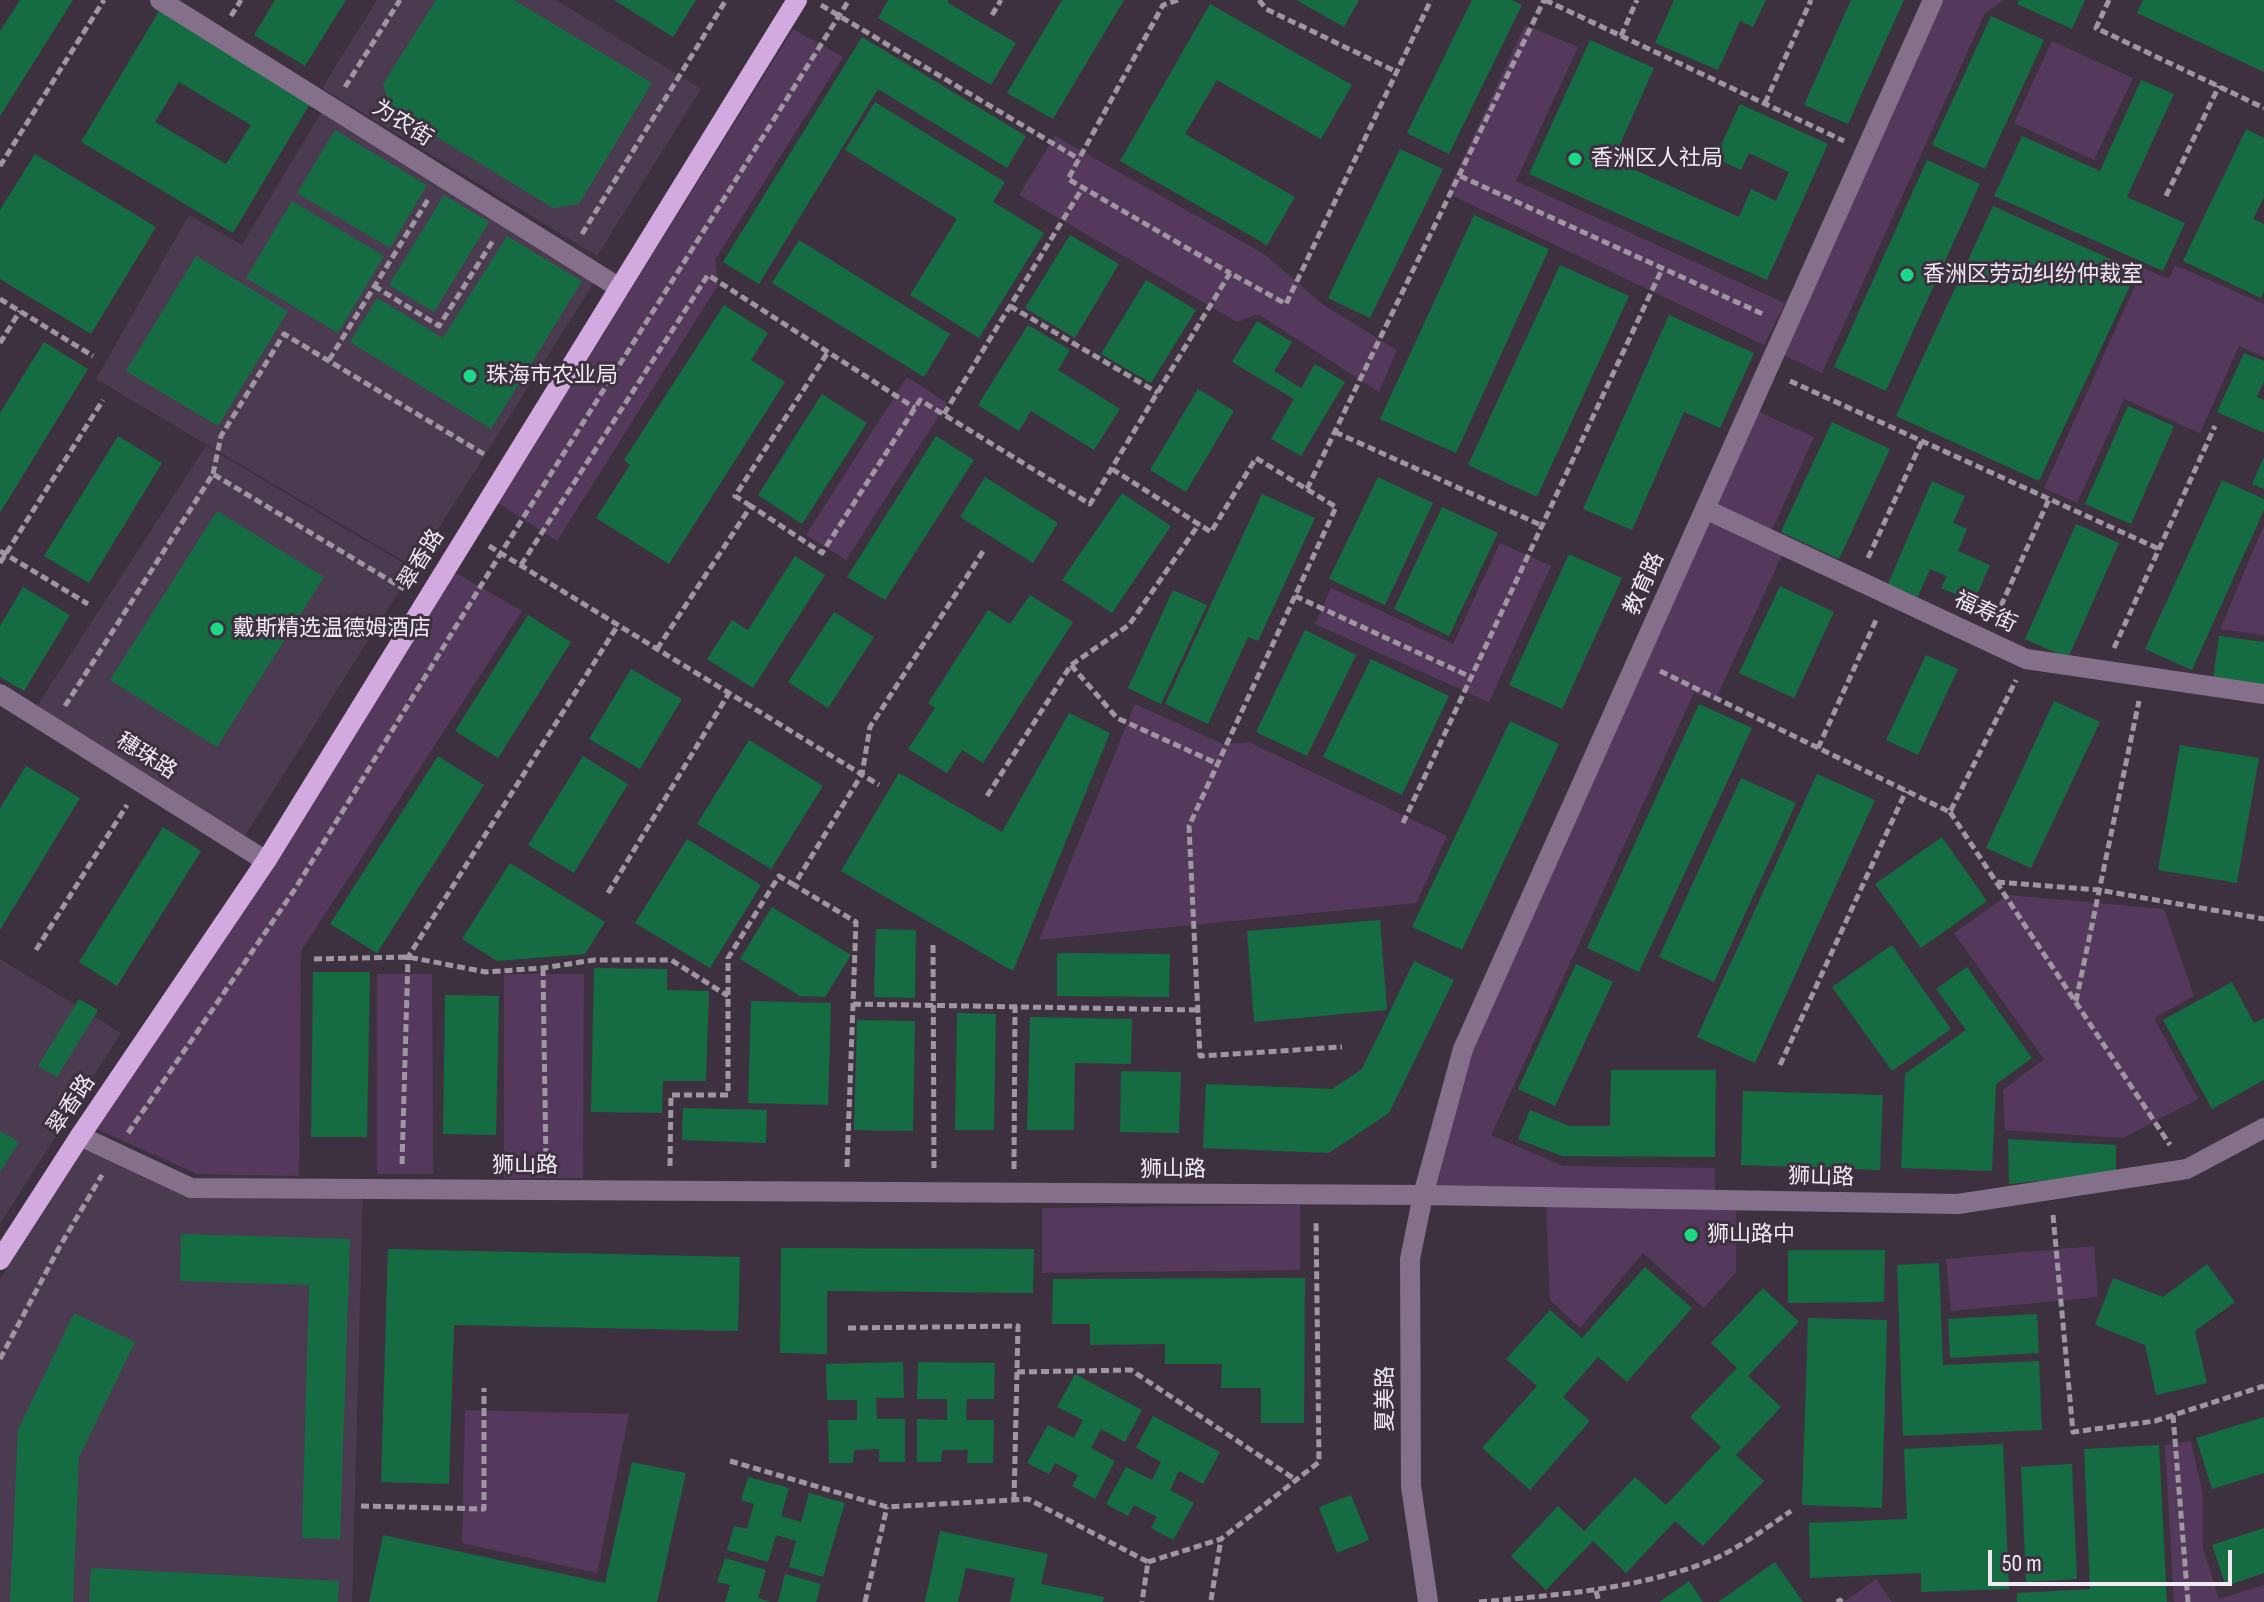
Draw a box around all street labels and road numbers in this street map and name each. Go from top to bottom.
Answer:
street label: 为农街 [367,95,437,153]
street label: 翠香路 [393,525,451,595]
street label: 教育路 [1620,548,1670,620]
street label: 福寿街 [1950,587,2020,639]
street label: 穗珠路 [111,728,181,786]
street label: 翠香路 [43,1070,101,1140]
street label: 狮山路 [492,1153,558,1179]
street label: 狮山路 [1140,1157,1206,1183]
street label: 狮山路 [1788,1164,1854,1192]
street label: 夏美路 [1373,1366,1399,1432]

